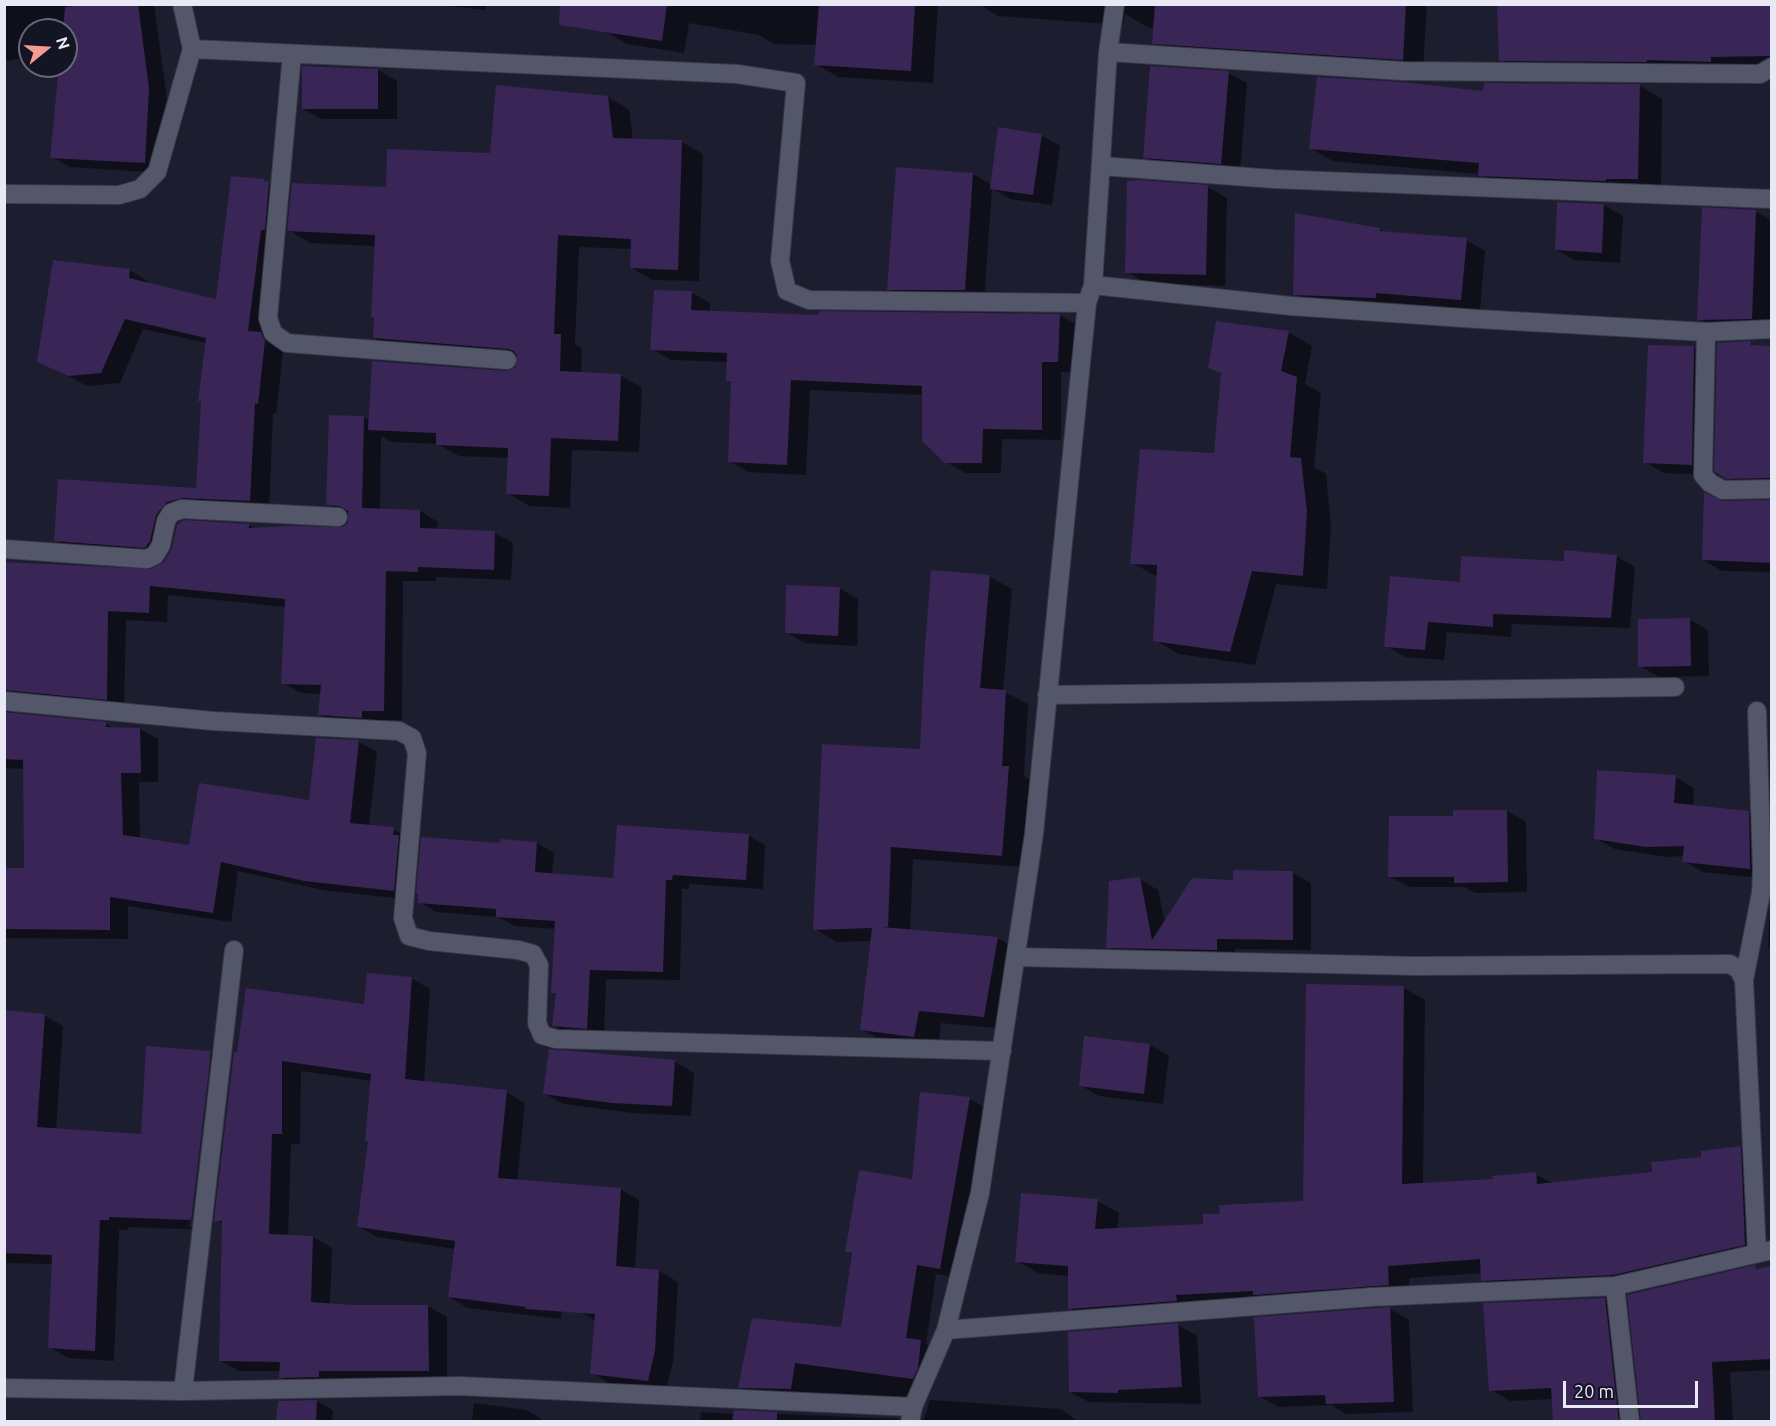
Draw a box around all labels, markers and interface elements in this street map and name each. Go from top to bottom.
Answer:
north arrow [18,18,78,78]
text: N [53,35,74,52]
scale bar [1566,1369,1701,1407]
text: 20 m [1574,1381,1614,1401]

